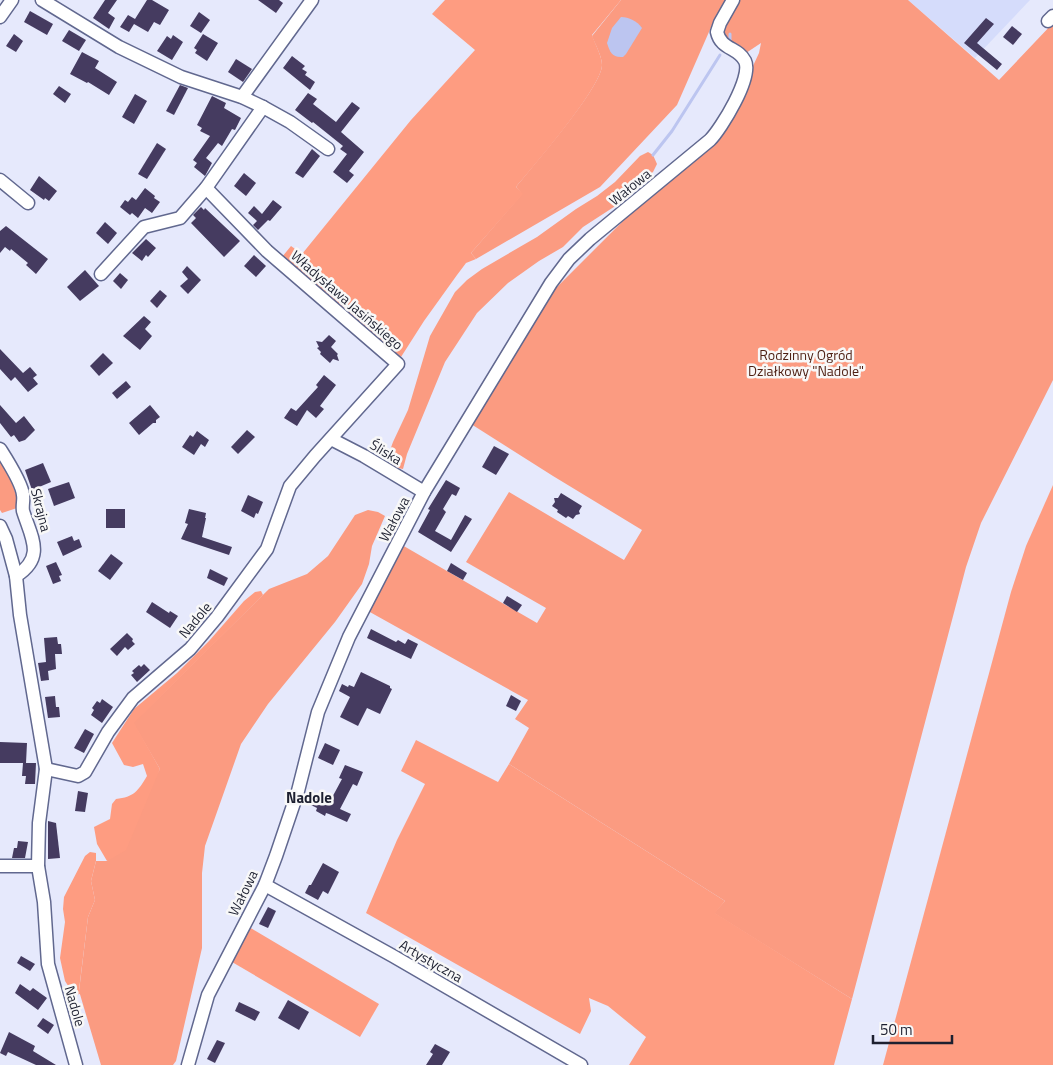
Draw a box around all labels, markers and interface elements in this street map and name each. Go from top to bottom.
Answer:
street label: Wałowa [604,163,655,210]
street label: Władysława Jasińskiego [287,245,408,354]
park label: Rodzinny Ogród Działkowy "Nadole" [748,344,864,381]
street label: Śliska [366,434,406,469]
street label: Skrajna [26,486,57,534]
street label: Wałowa [373,492,414,545]
street label: Nadole [173,597,216,642]
district label: Nadole [286,786,332,809]
street label: Wałowa [222,866,263,919]
street label: Artystyczna [396,934,467,987]
street label: Nadole [60,983,91,1029]
scale bar [873,1012,952,1044]
text: 50 m [880,1018,913,1041]

